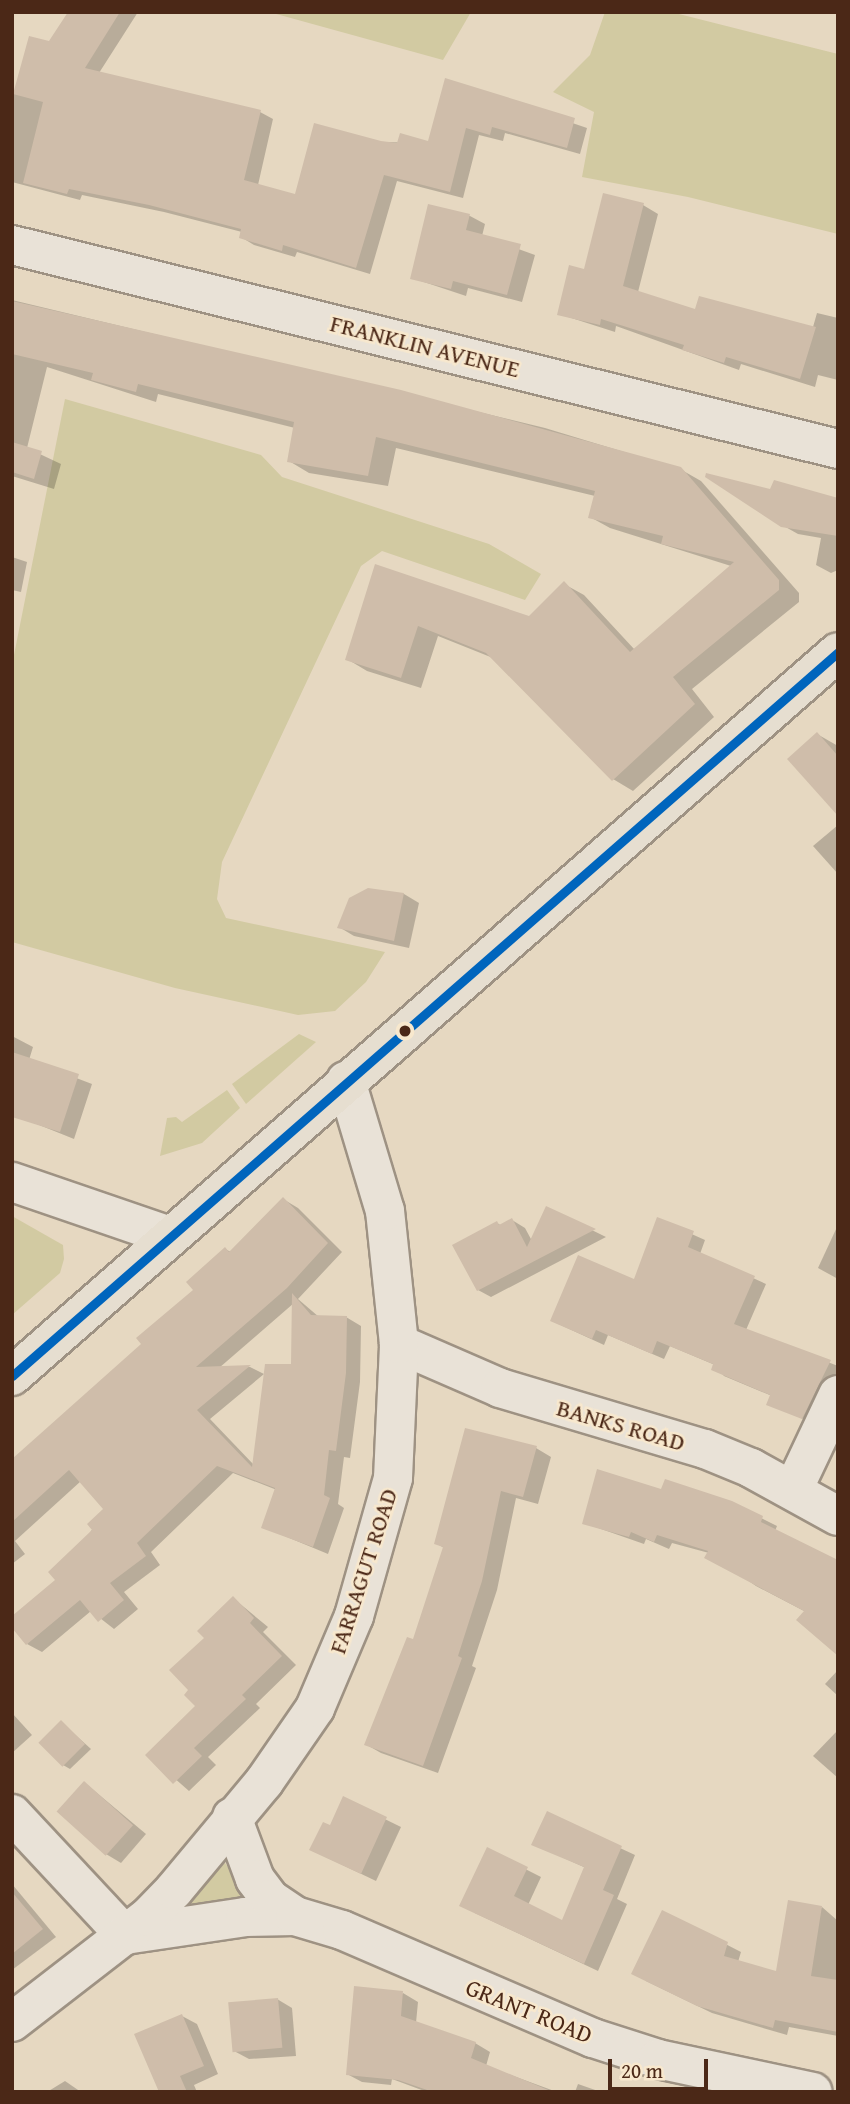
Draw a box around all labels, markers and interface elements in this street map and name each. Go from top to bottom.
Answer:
street label: FRANKLIN AVENUE [327,309,523,383]
unlabelled marker [398,1024,412,1038]
street label: BANKS ROAD [554,1393,688,1457]
street label: FARRAGUT ROAD [323,1485,403,1657]
street label: GRANT ROAD [462,1973,596,2049]
scale bar [612,2044,712,2088]
text: 20 m [621,2055,663,2086]

